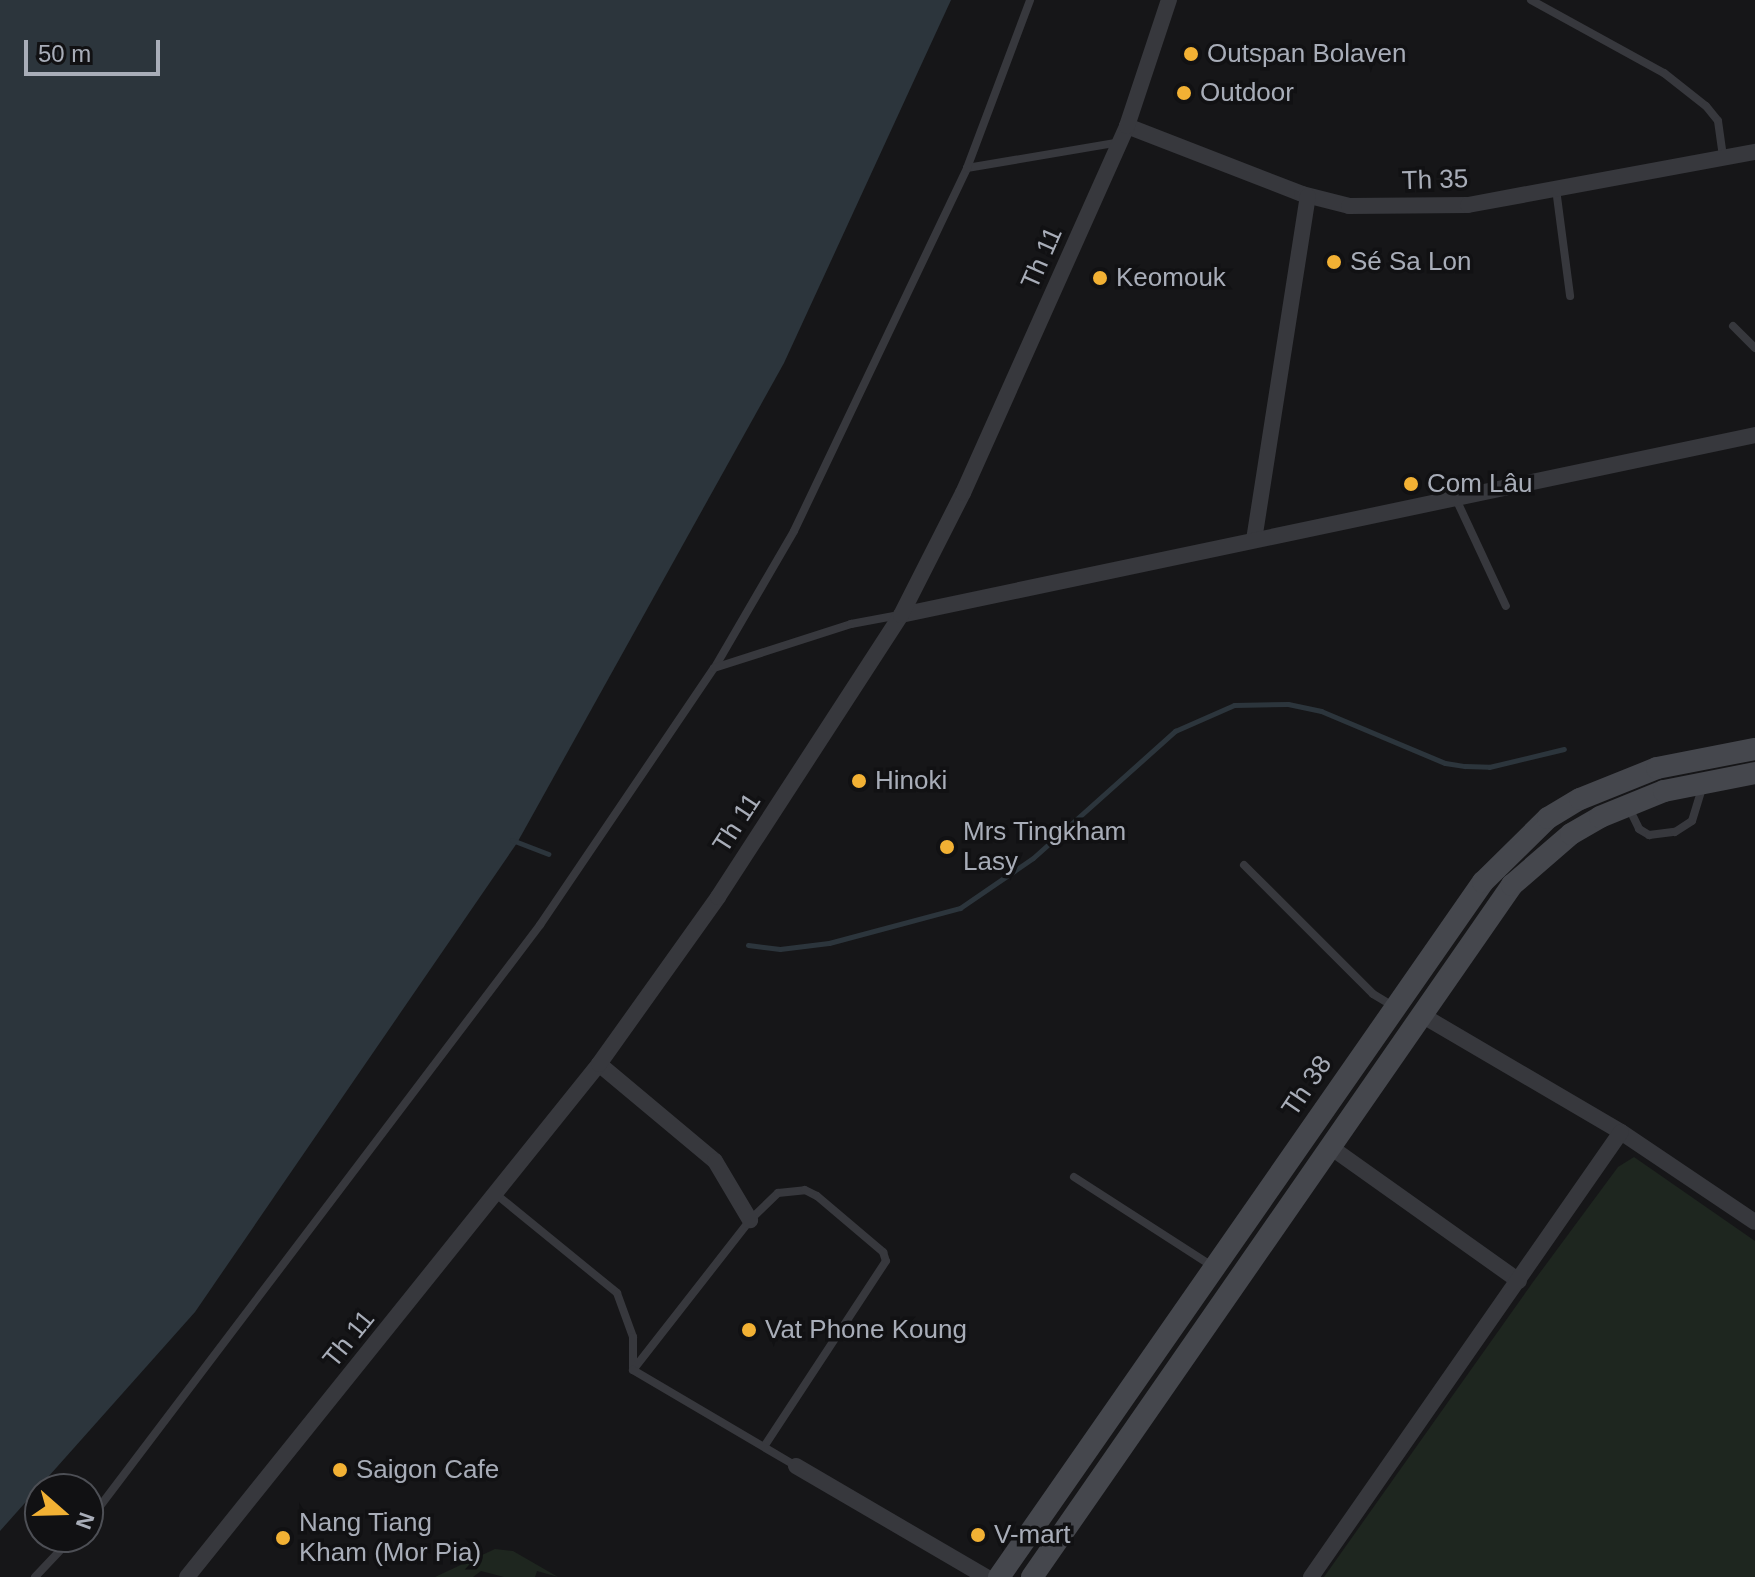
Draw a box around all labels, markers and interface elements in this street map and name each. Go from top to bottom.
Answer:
scale bar [28,24,164,74]
place label: Outspan Bolaven [1207,38,1406,70]
text: 50 m [38,40,91,67]
marker: Outspan Bolaven [1182,45,1200,63]
place label: Outdoor [1200,77,1294,109]
marker: Outdoor [1175,84,1193,102]
street label: Th 35 [1401,163,1469,197]
street label: Th 11 [1015,222,1069,294]
place label: Sé Sa Lon [1350,246,1471,278]
marker: Sé Sa Lon [1325,253,1343,271]
place label: Keomouk [1116,262,1226,294]
marker: Keomouk [1091,269,1109,287]
place label: Com Lâu [1427,468,1532,500]
marker: Com Lâu [1402,475,1420,493]
place label: Hinoki [875,765,947,797]
marker: Hinoki [850,772,868,790]
street label: Th 11 [706,787,768,859]
place label: Mrs Tingkham Lasy [963,816,1127,878]
marker: Mrs Tingkham Lasy [938,838,956,856]
street label: Th 38 [1275,1050,1339,1122]
street label: Th 11 [317,1304,381,1374]
place label: Vat Phone Koung [765,1314,967,1346]
marker: Vat Phone Koung [740,1321,758,1339]
place label: Saigon Cafe [356,1454,499,1486]
marker: Saigon Cafe [331,1461,349,1479]
north arrow [24,1473,104,1553]
place label: Nang Tiang Kham (Mor Pia) [299,1507,481,1568]
text: N [71,1509,100,1532]
place label: V-mart [994,1519,1071,1551]
marker: V-mart [969,1526,987,1544]
marker: Nang Tiang Kham (Mor Pia) [274,1529,292,1547]

